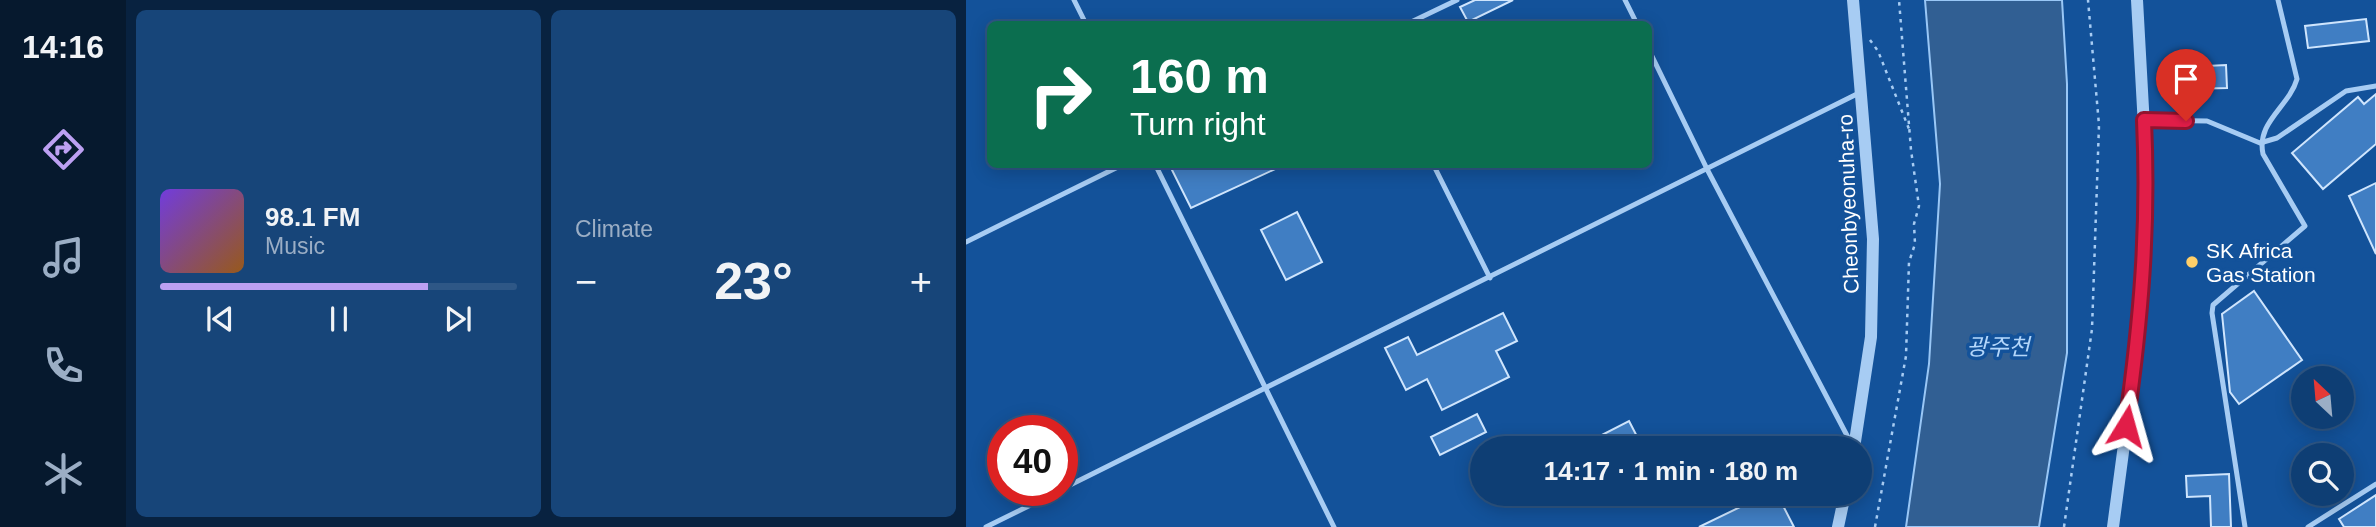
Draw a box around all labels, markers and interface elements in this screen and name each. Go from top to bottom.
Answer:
text: 14:16 [22,29,104,65]
icon: right [1015,49,1106,140]
text: 160 m [1130,49,1269,103]
pin [2156,49,2216,121]
icon: arrive [2167,60,2205,98]
text: Turn right [1130,106,1266,142]
street label: Cheonbyeonuha-ro [1833,114,1863,294]
icon: directions [39,125,88,174]
text: 98.1 FM [265,202,360,232]
text: Climate [575,216,653,242]
icon: music [39,233,88,282]
text: Music [265,233,325,259]
place label: SK Africa Gas Station [2206,239,2316,286]
text: 23° [714,252,793,310]
marker: SK Africa Gas Station [2184,254,2200,270]
text: − [575,261,597,303]
text: + [910,261,932,303]
icon: previous [201,300,239,338]
icon: pause [320,300,358,338]
icon: next [439,300,477,338]
water label: 광주천 [1966,334,2033,360]
icon: phone [39,341,88,390]
north arrow [2291,366,2354,429]
map controls [2291,366,2354,506]
position arrow [2089,389,2163,463]
speed limit sign: 40 [987,415,1078,506]
button: search [2291,443,2354,506]
icon: climate [39,449,88,498]
text: 14:17 · 1 min · 180 m [1544,456,1798,486]

